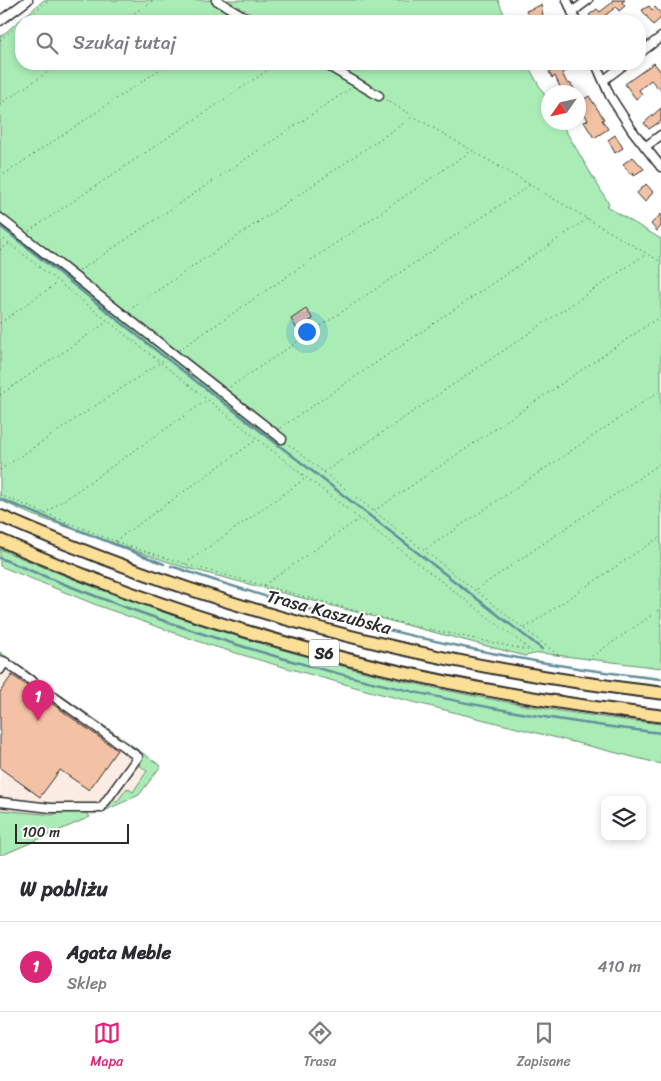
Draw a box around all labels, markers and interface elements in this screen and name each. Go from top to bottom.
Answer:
search box [15,15,646,70]
text: Szukaj tutaj [73,26,176,59]
icon: search [33,29,61,57]
north arrow [541,85,586,130]
your location [294,319,320,345]
street label: Trasa Kaszubska [263,580,396,644]
road number: S6 [309,640,339,666]
pin: 1 [22,680,54,721]
map controls [601,796,646,841]
button: layers [601,796,646,841]
text: 100 m [22,820,60,845]
scale bar [15,821,129,844]
text: W pobliżu [20,870,108,908]
text: Agata Meble [67,936,171,969]
text: 1 [33,952,39,981]
text: 410 m [598,952,641,981]
text: Sklep [67,969,107,998]
tab: Mapa [90,1019,123,1074]
tab: Trasa [303,1019,336,1074]
tab: Zapisane [517,1019,571,1074]

